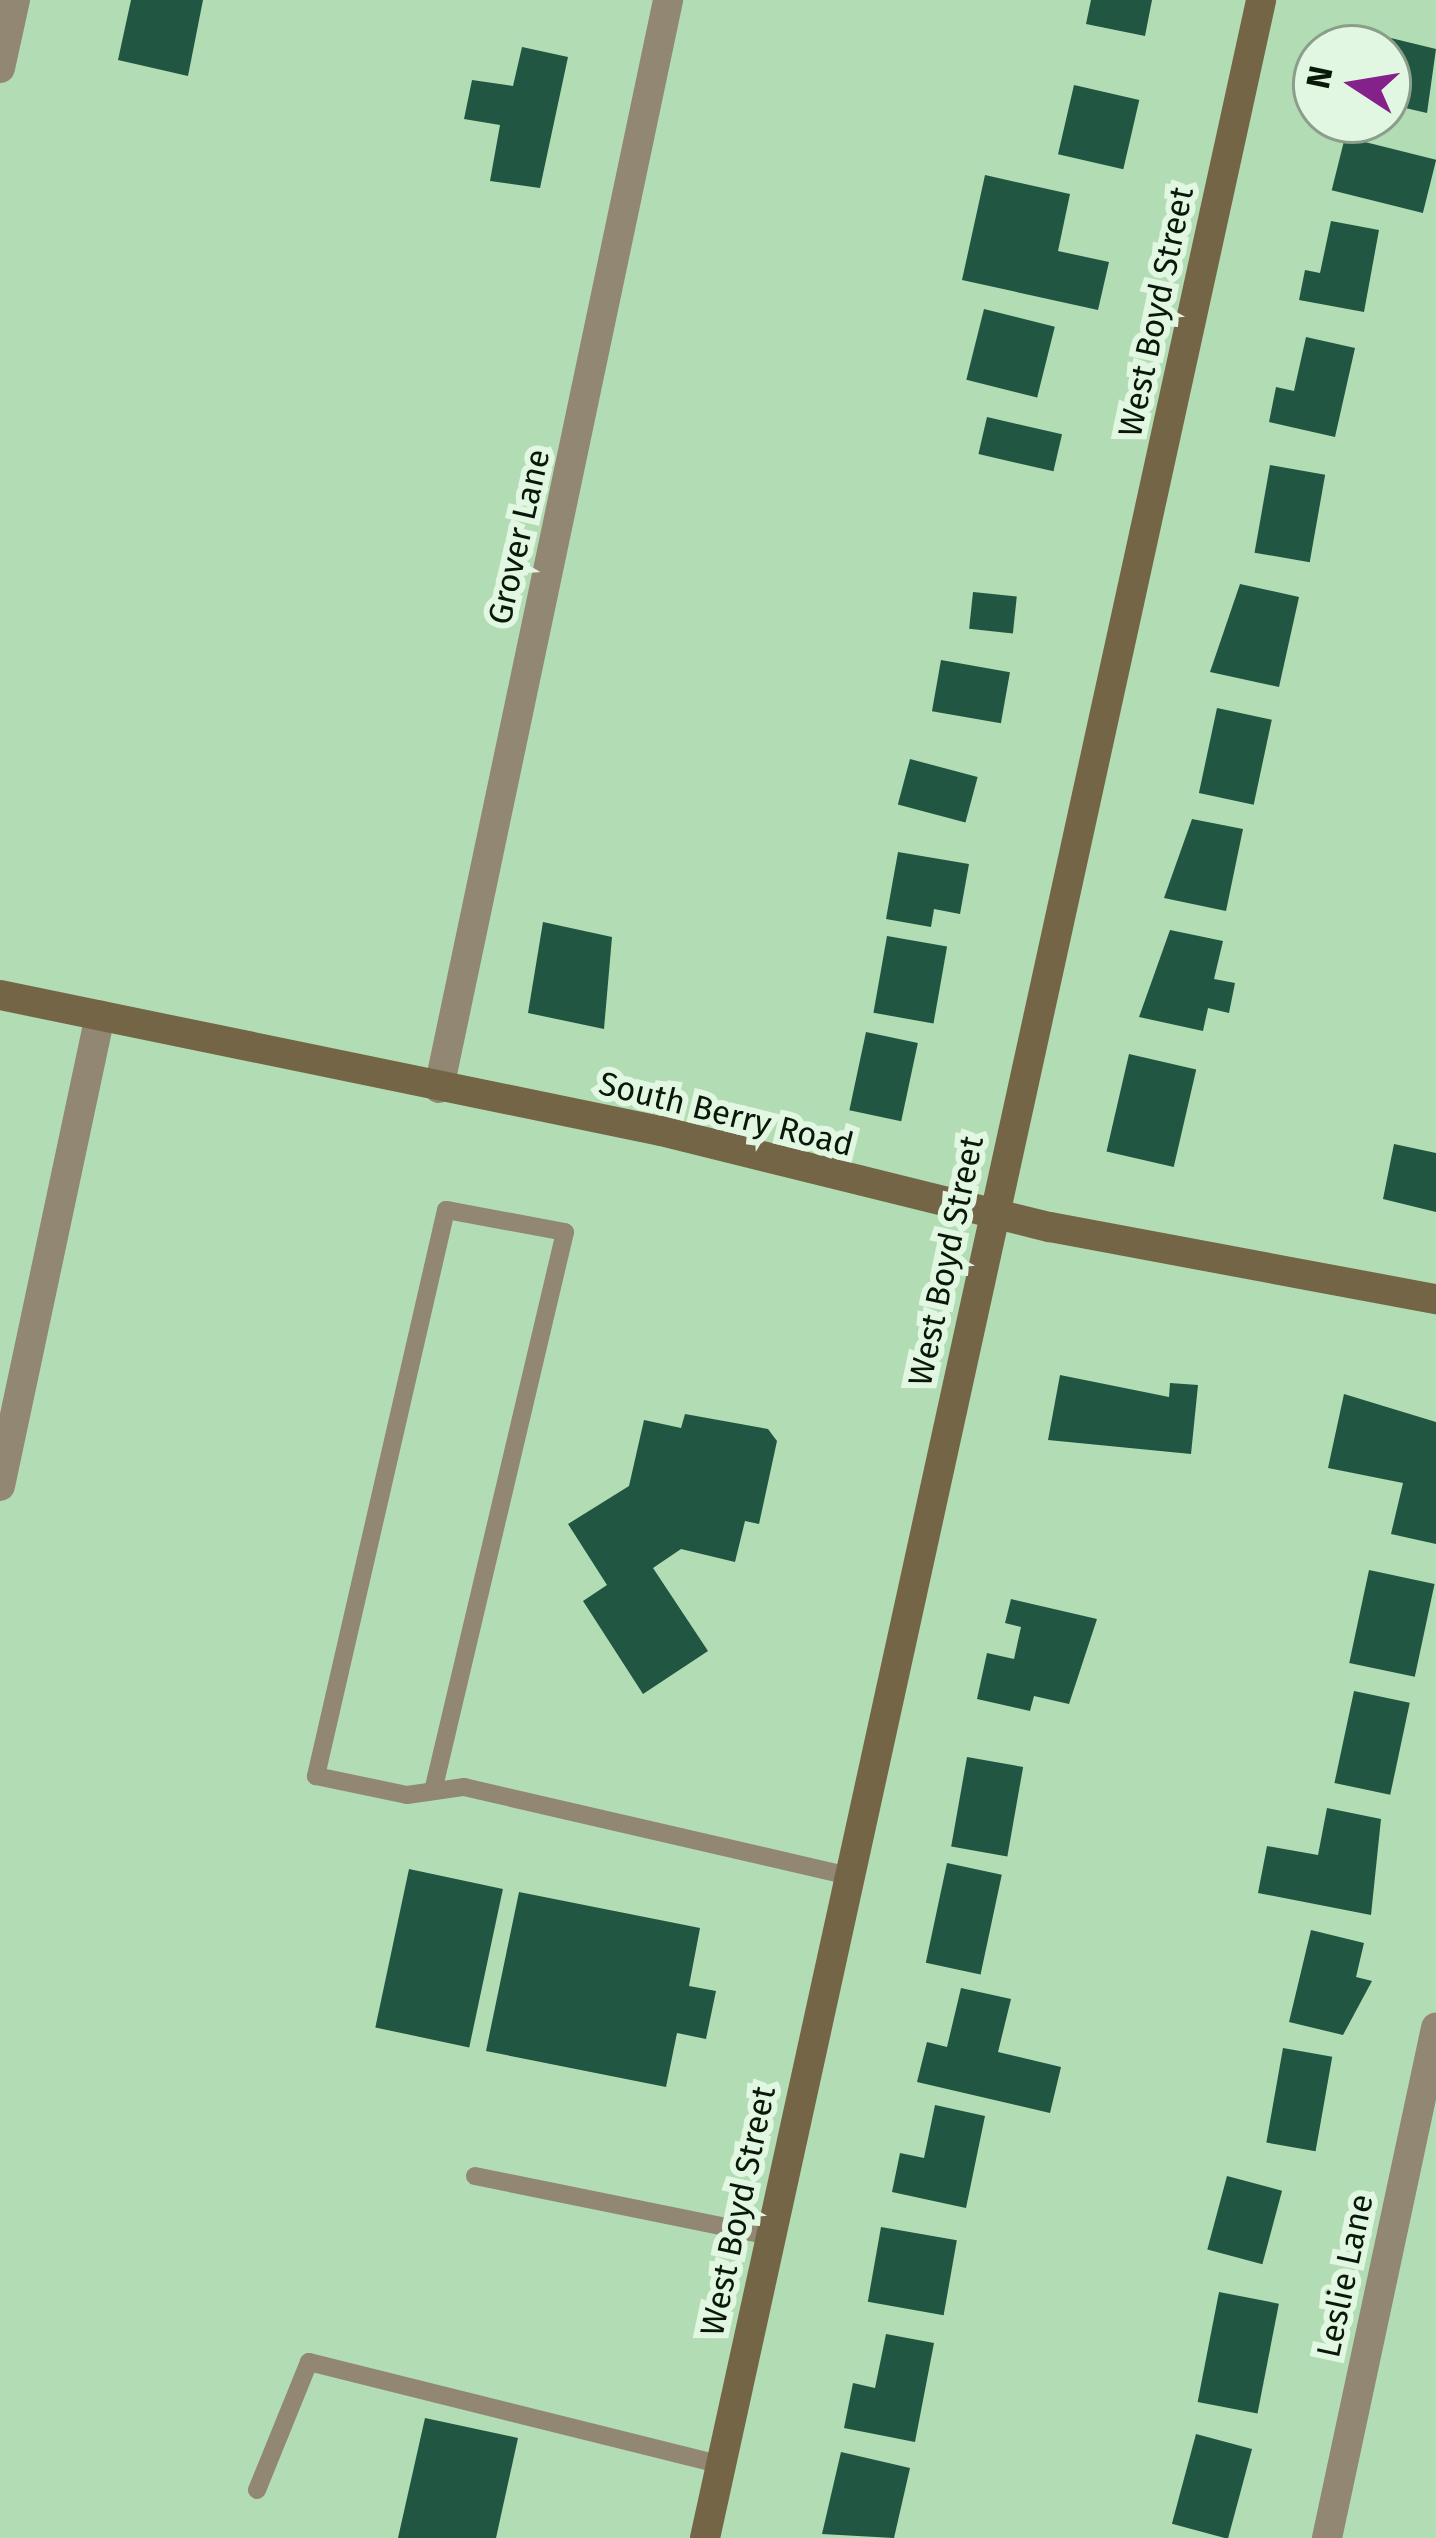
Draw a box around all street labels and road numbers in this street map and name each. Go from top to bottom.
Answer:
street label: West Boyd Street [1111,184,1203,440]
street label: Grover Lane [481,446,559,628]
street label: South Berry Road [595,1064,857,1166]
street label: West Boyd Street [901,1133,993,1389]
street label: West Boyd Street [693,2083,785,2339]
street label: Leslie Lane [1309,2191,1383,2361]

